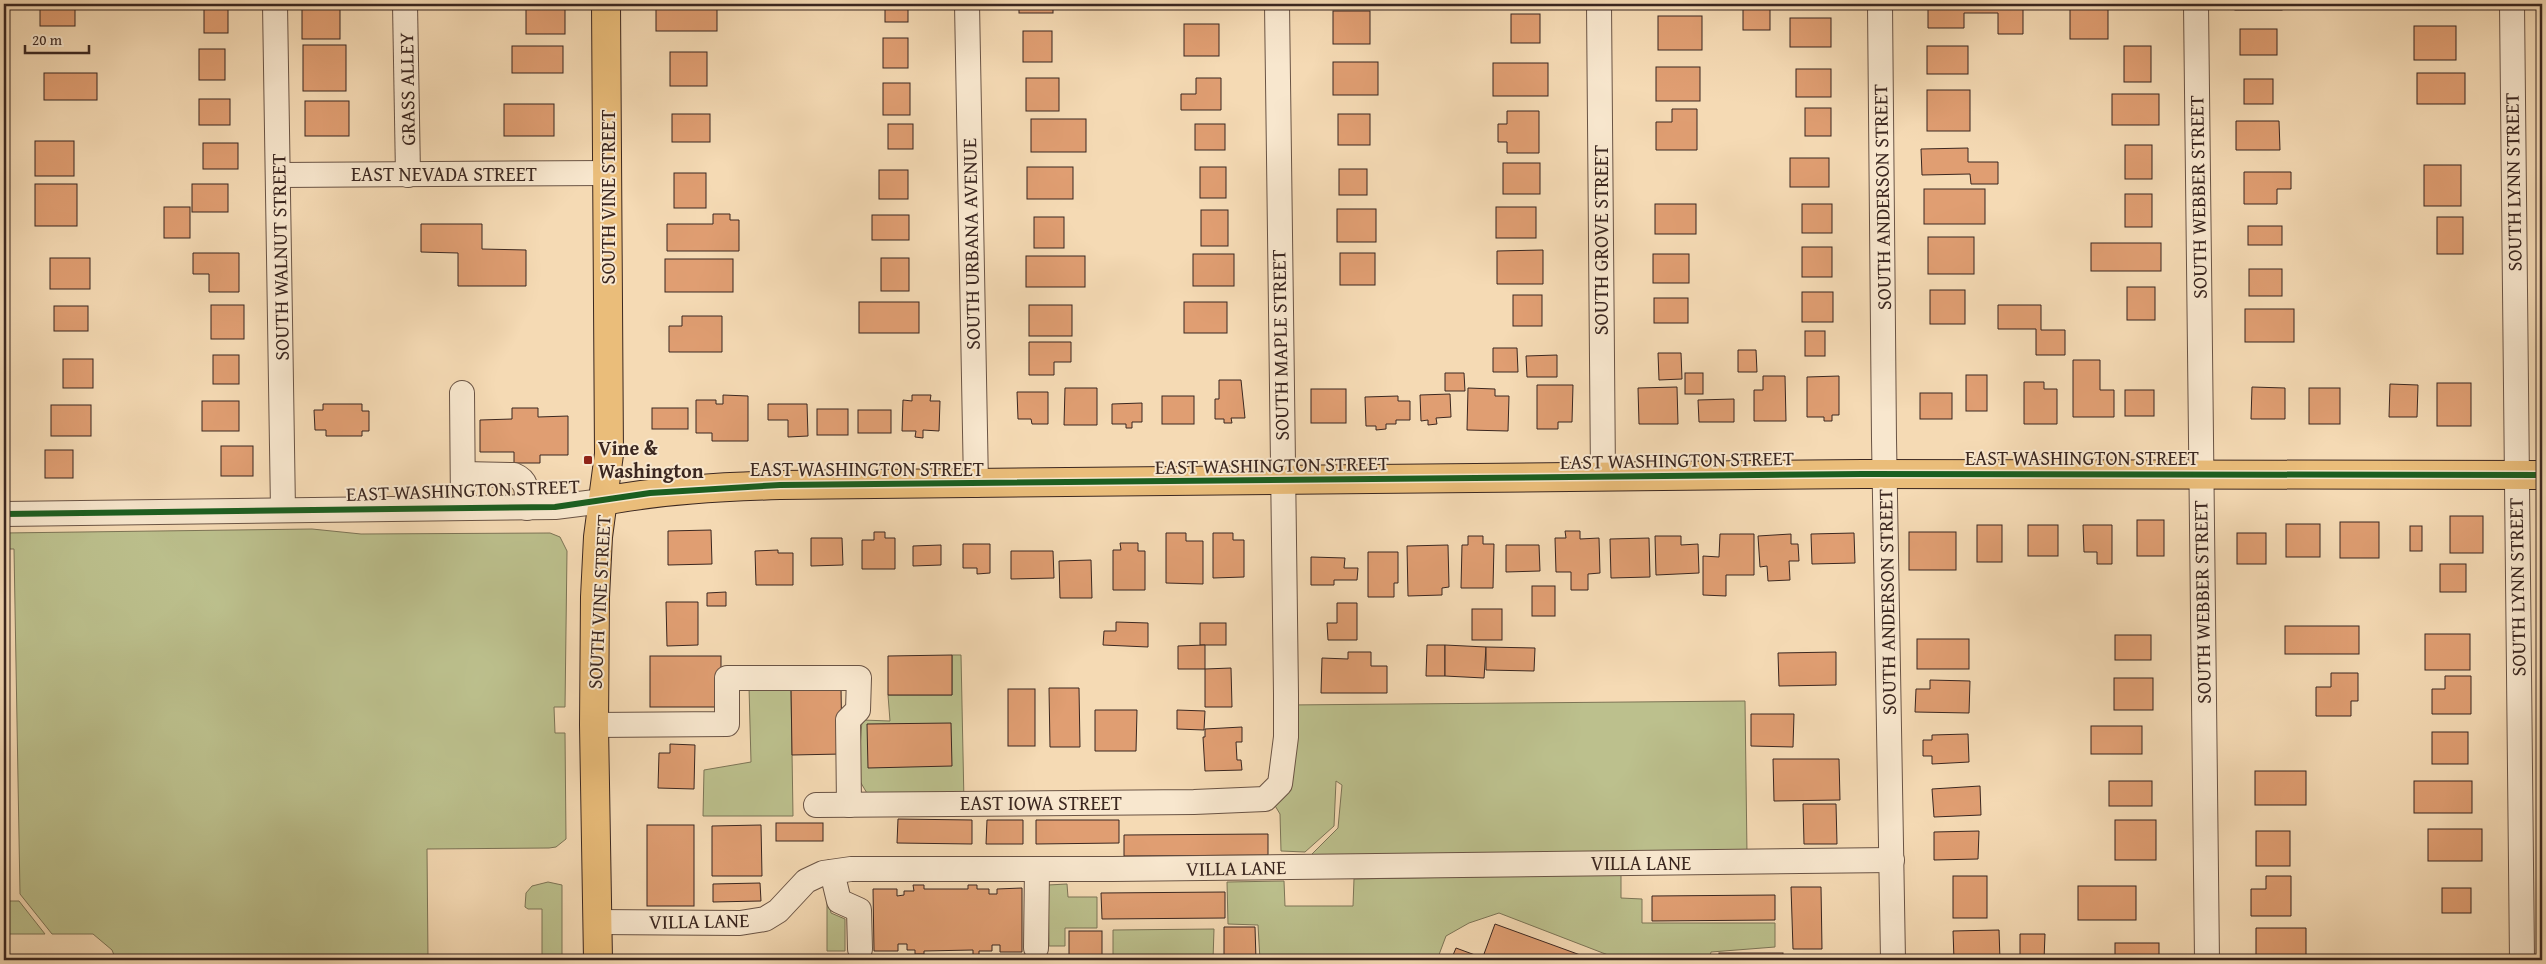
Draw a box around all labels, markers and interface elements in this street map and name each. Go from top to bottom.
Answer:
scale bar [25,22,89,54]
text: 20 m [32,29,63,50]
street label: GRASS ALLEY [391,32,422,146]
street label: SOUTH ANDERSON STREET [1865,84,1898,310]
street label: SOUTH LYNN STREET [2496,92,2529,272]
street label: SOUTH WEBBER STREET [2181,95,2214,299]
street label: SOUTH VINE STREET [593,110,622,284]
street label: SOUTH URBANA AVENUE [954,138,987,350]
street label: SOUTH GROVE STREET [1586,145,1615,335]
street label: SOUTH WALNUT STREET [263,153,296,361]
street label: EAST NEVADA STREET [351,159,537,188]
street label: SOUTH MAPLE STREET [1263,249,1296,441]
place label: Vine & Washington [598,433,704,485]
street label: EAST WASHINGTON STREET [1560,443,1794,476]
street label: EAST WASHINGTON STREET [1965,443,2199,472]
street label: EAST WASHINGTON STREET [1155,448,1389,481]
marker: Vine & Washington [582,454,594,466]
street label: EAST WASHINGTON STREET [750,454,984,483]
street label: EAST WASHINGTON STREET [346,471,580,508]
street label: SOUTH ANDERSON STREET [1870,489,1903,715]
street label: SOUTH LYNN STREET [2500,497,2533,677]
street label: SOUTH WEBBER STREET [2185,500,2218,704]
street label: SOUTH VINE STREET [579,514,618,690]
street label: EAST IOWA STREET [960,788,1122,817]
street label: VILLA LANE [1591,848,1691,877]
street label: VILLA LANE [1186,852,1286,883]
street label: VILLA LANE [649,905,749,936]

